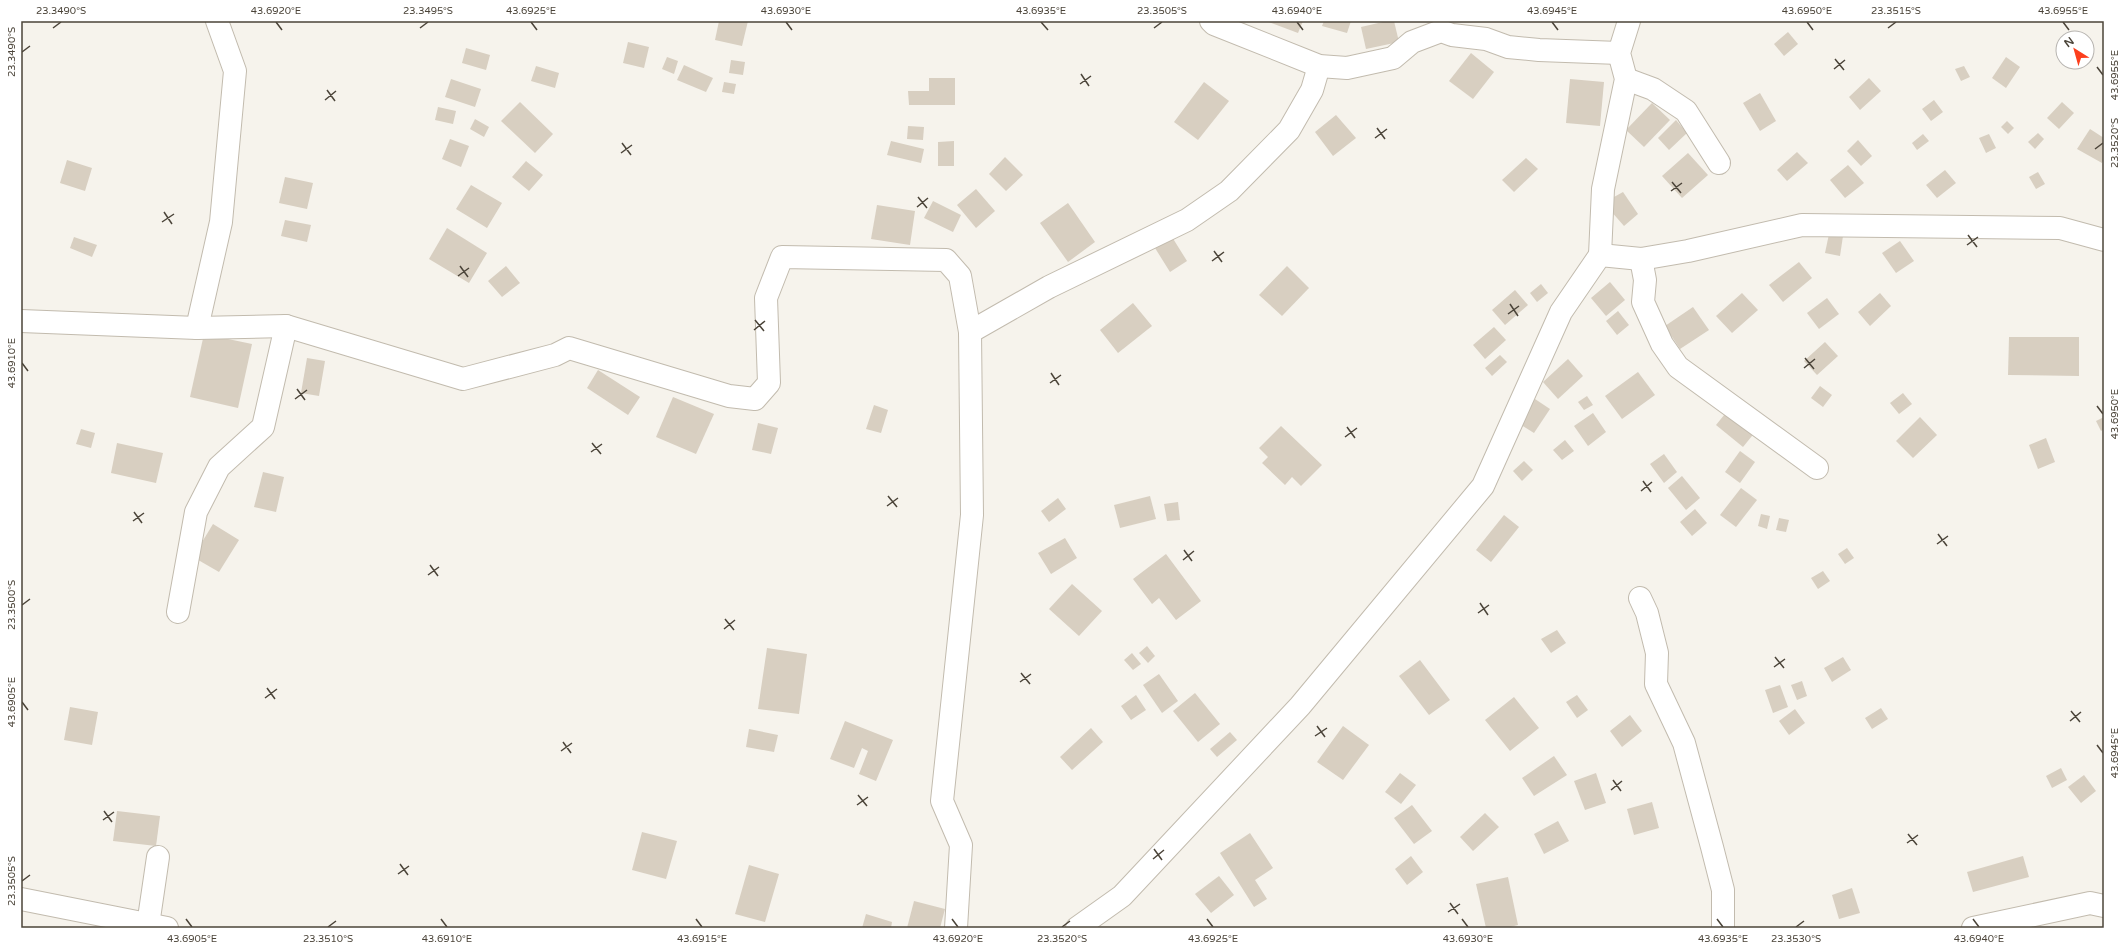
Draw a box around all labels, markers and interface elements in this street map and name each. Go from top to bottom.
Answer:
text: 23.3490°S [36,5,86,17]
text: 43.6920°E [251,5,301,17]
text: 23.3495°S [403,5,453,17]
text: 43.6925°E [506,5,556,17]
text: 43.6930°E [761,5,811,17]
text: 43.6935°E [1016,5,1066,17]
text: 23.3505°S [1137,5,1187,17]
text: 43.6940°E [1272,5,1322,17]
text: 43.6945°E [1527,5,1577,17]
text: 43.6950°E [1782,5,1832,17]
text: 23.3515°S [1871,5,1921,17]
text: 43.6955°E [2038,5,2088,17]
text: 23.3490°S [6,27,18,77]
north arrow [2055,30,2095,70]
text: N [2062,35,2077,50]
text: 43.6955°E [2109,50,2121,100]
text: 23.3520°S [2109,118,2121,168]
text: 43.6910°E [6,338,18,388]
text: 43.6950°E [2109,389,2121,439]
text: 23.3500°S [6,580,18,630]
text: 43.6905°E [6,677,18,727]
text: 43.6945°E [2109,728,2121,778]
text: 23.3505°S [6,856,18,906]
text: 43.6905°E [167,933,217,945]
text: 23.3510°S [303,933,353,945]
text: 43.6910°E [422,933,472,945]
text: 43.6915°E [677,933,727,945]
text: 43.6920°E [933,933,983,945]
text: 23.3520°S [1037,933,1087,945]
text: 43.6925°E [1188,933,1238,945]
text: 43.6930°E [1443,933,1493,945]
text: 43.6935°E [1698,933,1748,945]
text: 23.3530°S [1771,933,1821,945]
text: 43.6940°E [1954,933,2004,945]

